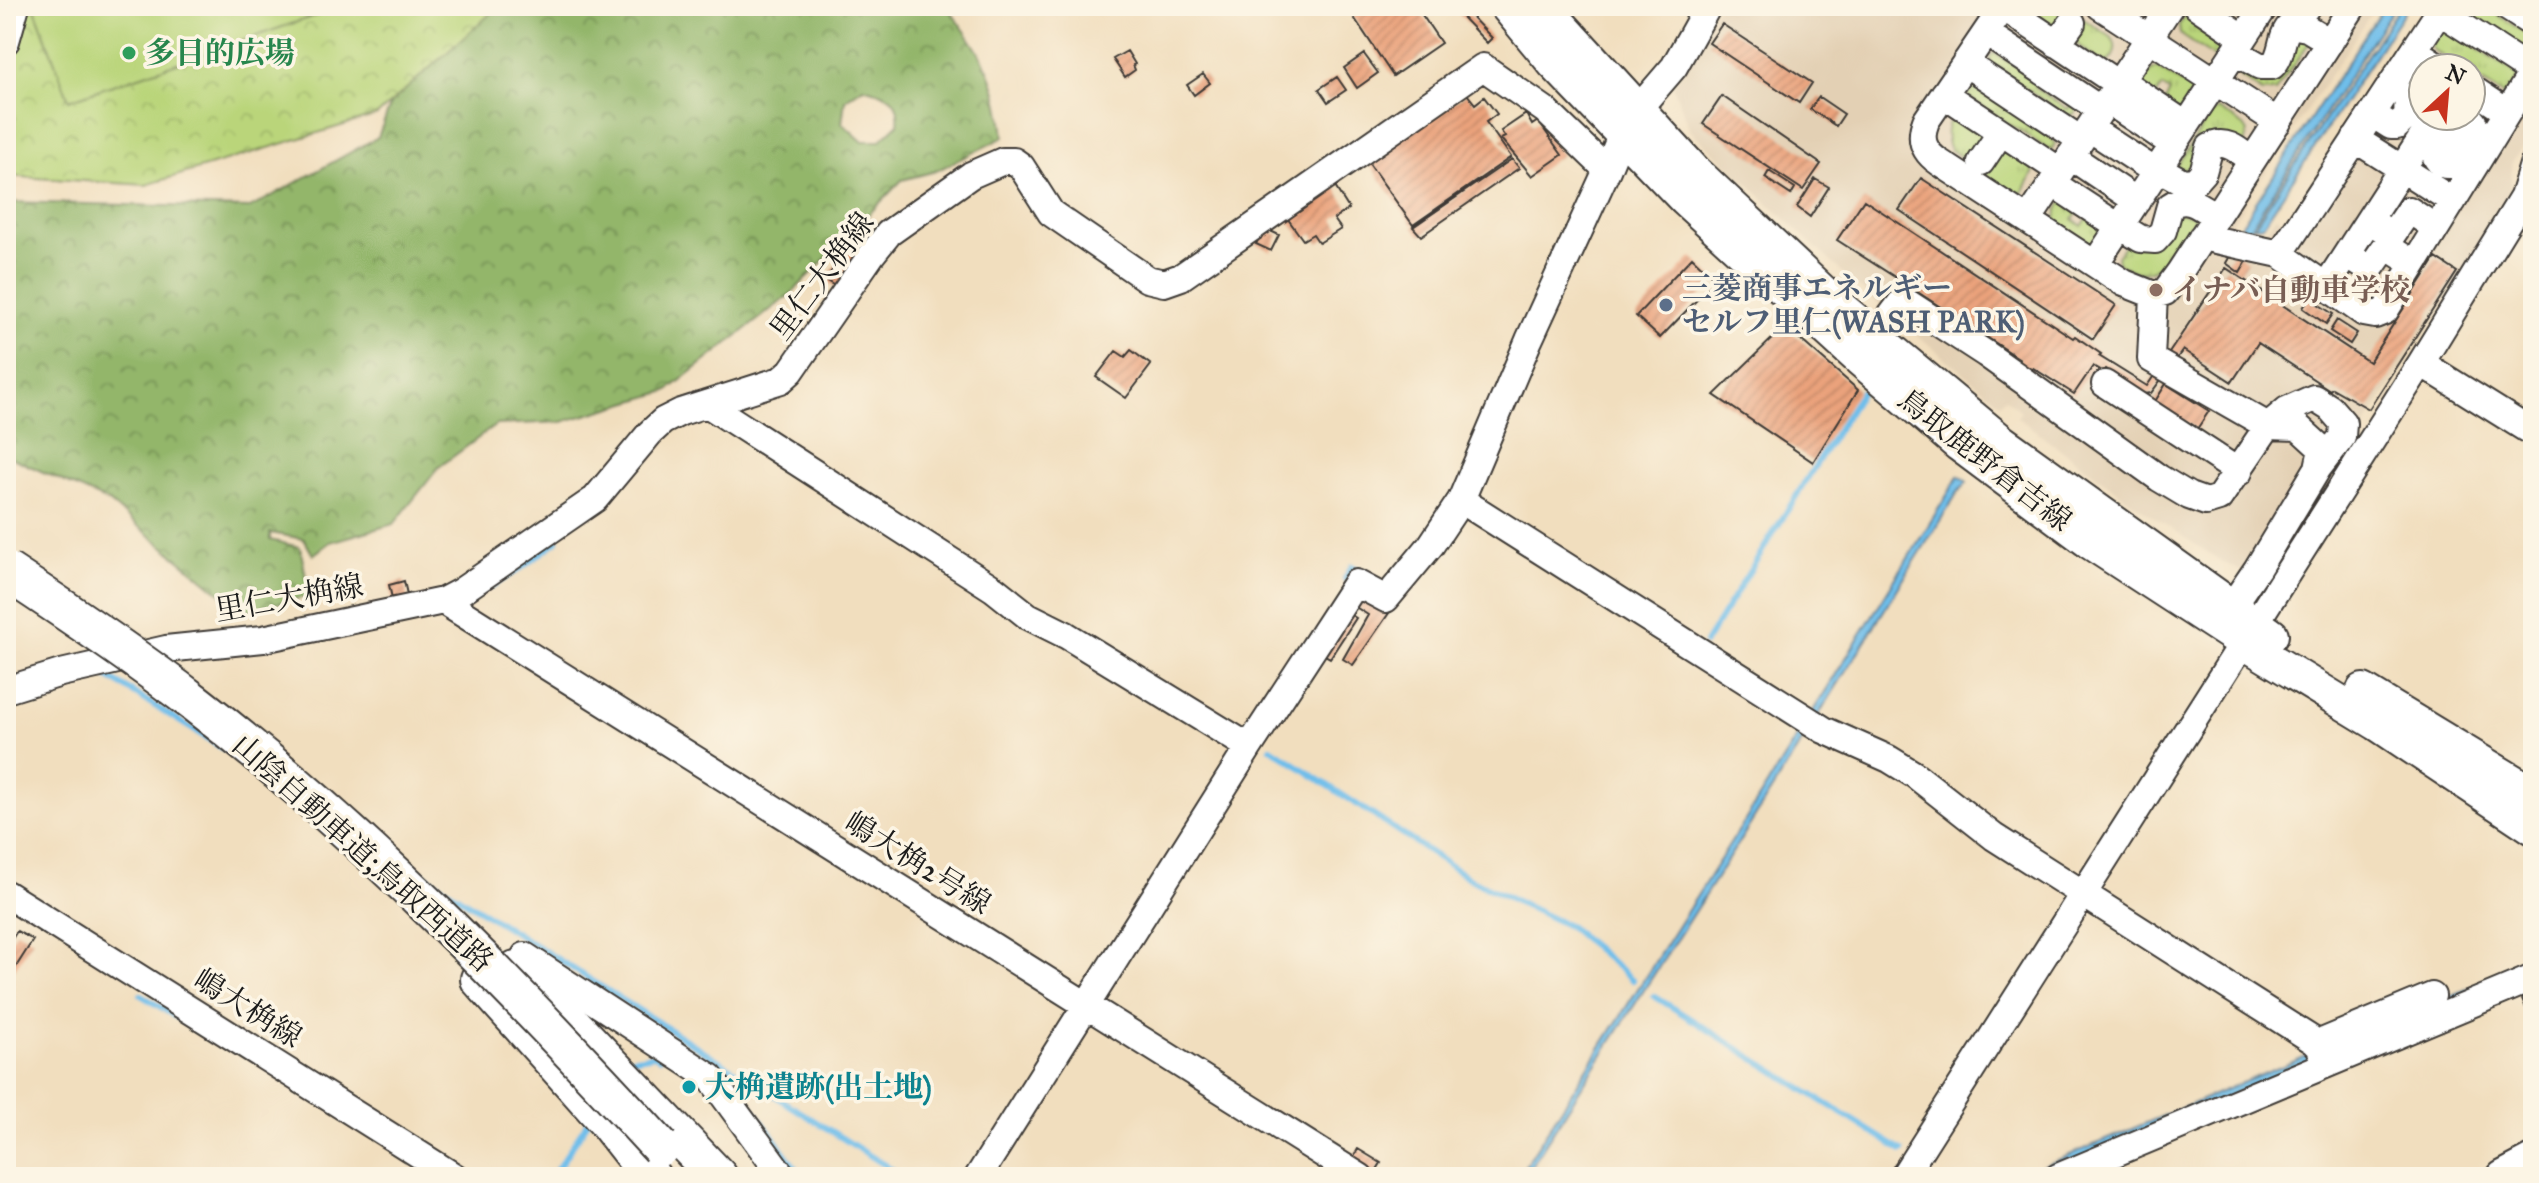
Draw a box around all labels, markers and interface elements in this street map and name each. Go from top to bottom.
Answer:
place label: 多目的広場 [145,35,295,71]
marker: 多目的広場 [120,44,138,62]
north arrow [2407,52,2487,132]
text: N [2441,58,2470,91]
street label: 里仁大桷線 [762,205,882,347]
place label: 三菱商事エネルギー セルフ里仁(WASH PARK) [1682,270,2025,341]
place label: イナバ自動車学校 [2172,272,2410,308]
marker: イナバ自動車学校 [2147,281,2165,299]
marker: 三菱商事エネルギー セルフ里仁(WASH PARK) [1657,296,1675,314]
street label: 鳥取鹿野倉吉線 [1891,381,2079,539]
street label: 里仁大桷線 [212,567,366,629]
street label: 山陰自動車道;鳥取西道路 [225,726,501,980]
street label: 嶋大桷2号線 [839,804,997,922]
street label: 嶋大桷線 [188,961,308,1055]
place label: 大桷遺跡(出土地) [705,1069,932,1106]
marker: 大桷遺跡(出土地) [680,1078,698,1096]

